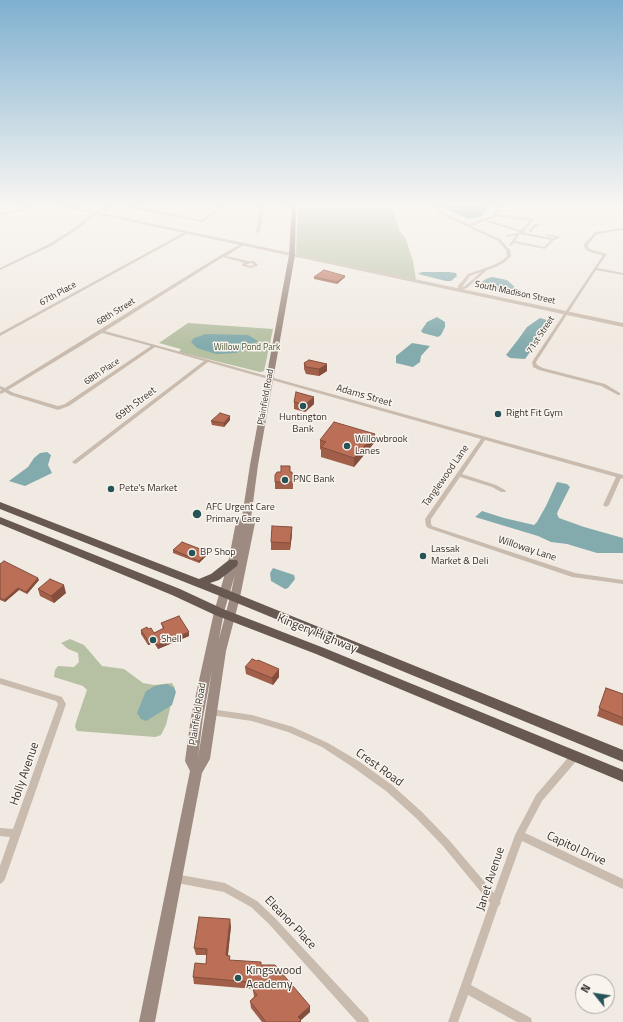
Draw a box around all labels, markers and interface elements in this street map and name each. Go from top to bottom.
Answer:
street label: 67th Place [38,279,78,309]
street label: South Madison Street [474,279,556,307]
street label: 68th Street [95,296,137,328]
street label: 71st Street [525,314,557,356]
park label: Willow Pond Park [214,343,280,353]
street label: 68th Place [82,356,122,388]
street label: Plainfield Road [256,368,276,426]
street label: Adams Street [335,382,393,410]
street label: 69th Street [113,385,159,423]
marker: Huntington Bank [298,401,308,411]
place label: Right Fit Gym [506,408,563,420]
marker: Right Fit Gym [493,409,503,419]
place label: Huntington Bank [279,412,327,436]
place label: Willowbrook Lanes [355,434,407,458]
marker: Willowbrook Lanes [342,441,352,451]
street label: Tanglewood Lane [420,443,472,509]
place label: PNC Bank [293,474,335,486]
marker: PNC Bank [280,475,290,485]
place label: Pete's Market [119,483,177,495]
marker: Pete's Market [106,484,116,494]
place label: AFC Urgent Care Primary Care [206,502,275,526]
marker: AFC Urgent Care Primary Care [191,508,203,520]
street label: Willoway Lane [496,534,558,564]
place label: Lassak Market & Deli [431,544,488,568]
place label: BP Shop [200,547,236,559]
marker: BP Shop [187,548,197,558]
marker: Lassak Market & Deli [418,551,428,561]
street label: Kingery Highway [275,611,359,657]
place label: Shell [161,634,181,646]
marker: Shell [148,635,158,645]
street label: Plainfield Road [187,682,209,746]
street label: Holly Avenue [7,741,43,807]
street label: Crest Road [353,746,405,790]
street label: Capitol Drive [544,829,608,869]
street label: Janet Avenue [474,845,508,913]
street label: Eleanor Place [261,893,319,953]
place label: Kingswood Academy [246,964,302,992]
marker: Kingswood Academy [233,973,243,983]
north arrow [575,974,615,1014]
text: N [577,981,594,996]

